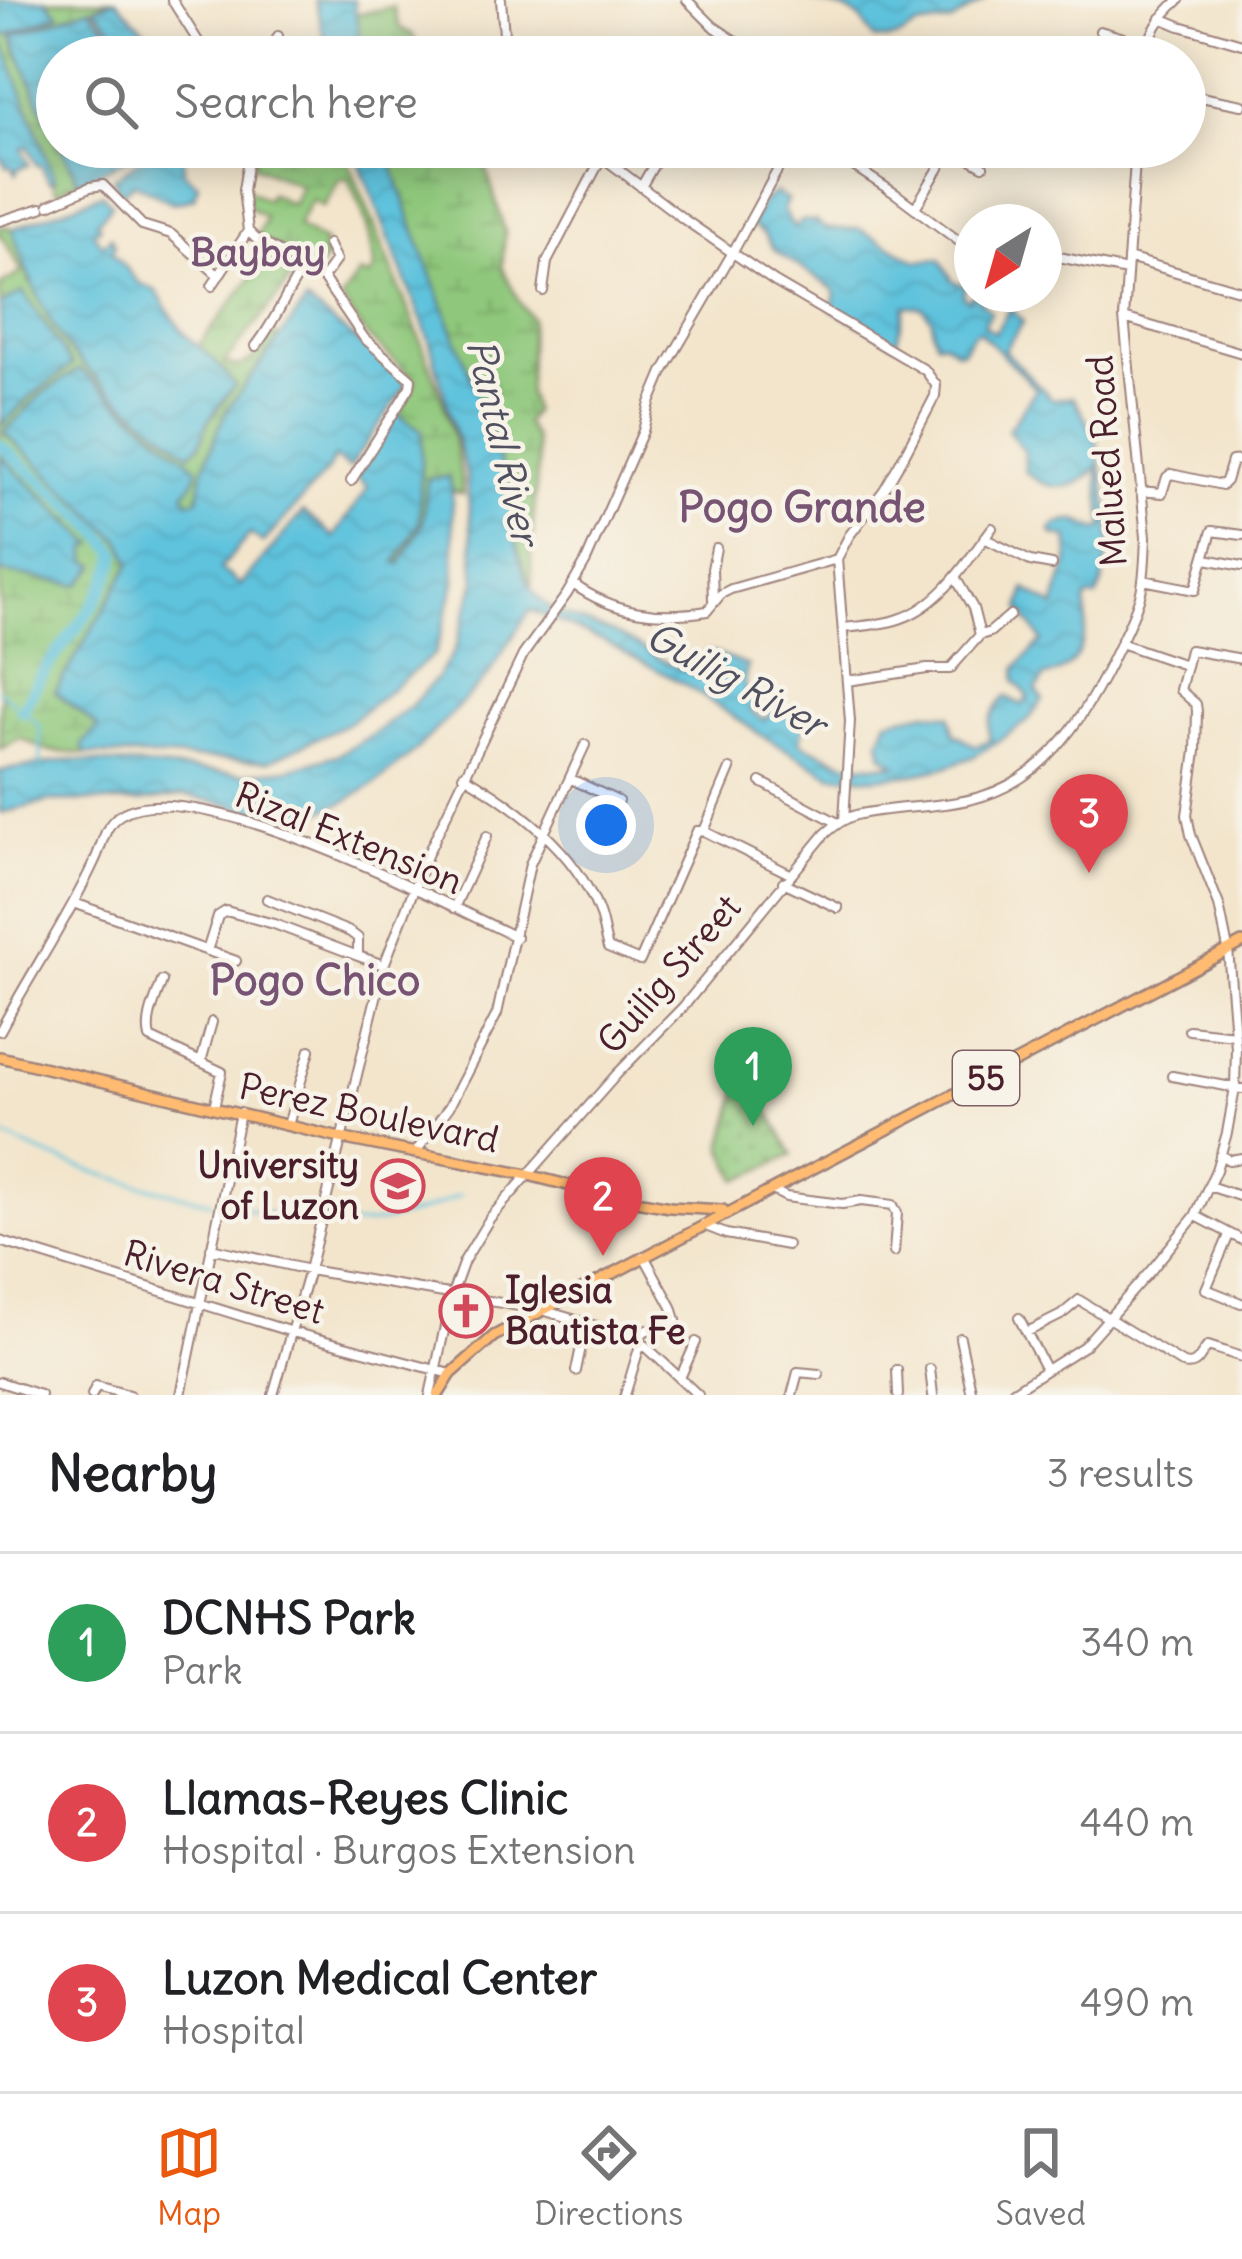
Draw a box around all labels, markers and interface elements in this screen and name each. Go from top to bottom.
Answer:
search box [36,36,1206,168]
icon: search [78,69,144,135]
text: Search here [174,74,418,130]
north arrow [954,204,1062,312]
district label: Baybay [190,228,326,277]
water label: Pantal River [456,334,551,554]
street label: Malued Road [1077,354,1137,568]
district label: Pogo Grande [678,481,926,533]
water label: Guilig River [638,611,838,751]
street label: Rizal Extension [229,772,469,904]
pin: 3 [1050,774,1128,873]
your location [576,795,636,855]
street label: Guilig Street [588,885,750,1063]
district label: Pogo Chico [210,954,420,1006]
pin: 1 [714,1027,792,1126]
road number: 55 [953,1051,1019,1105]
street label: Perez Boulevard [235,1064,503,1162]
place label: University of Luzon [197,1143,359,1229]
pin: 2 [564,1157,642,1256]
school or university icon: University of Luzon [370,1158,426,1214]
street label: Rivera Street [118,1230,330,1334]
place label: Iglesia Bautista Fe [505,1268,686,1354]
church icon: Iglesia Bautista Fe [438,1283,494,1339]
text: Nearby [48,1441,217,1505]
text: 3 results [1047,1449,1194,1498]
text: DCNHS Park [162,1590,416,1646]
text: 1 [79,1618,95,1667]
text: 340 m [1080,1618,1194,1667]
text: Park [162,1646,243,1695]
text: Llamas-Reyes Clinic [162,1770,569,1826]
text: 2 [76,1798,98,1847]
text: 440 m [1080,1798,1194,1847]
text: Hospital · Burgos Extension [162,1826,636,1875]
text: Luzon Medical Center [162,1950,597,2006]
text: 3 [76,1978,98,2027]
text: 490 m [1080,1978,1194,2027]
text: Hospital [162,2006,305,2055]
tab: Map [156,2120,222,2234]
tab: Directions [534,2120,683,2234]
tab: Saved [996,2120,1086,2234]

